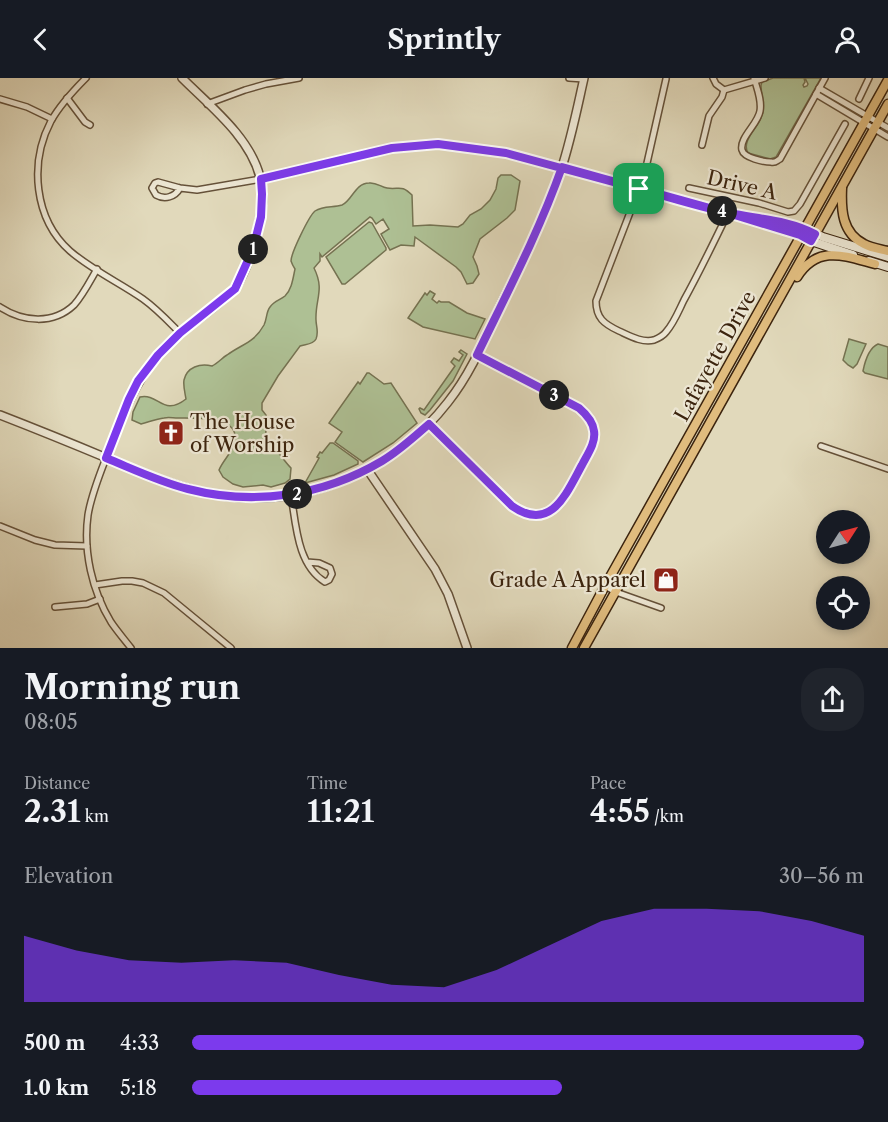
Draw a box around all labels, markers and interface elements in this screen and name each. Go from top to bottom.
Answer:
icon: back [24,23,57,56]
text: Sprintly [387,23,501,56]
icon: person [831,23,864,56]
pin [613,163,664,214]
street label: Drive A [705,165,781,205]
icon: arrive [622,172,655,205]
pin: 4 [707,196,737,226]
text: 4 [717,201,727,221]
pin: 1 [238,234,268,264]
text: 1 [249,239,257,259]
street label: Lafayette Drive [669,287,761,425]
pin: 3 [539,380,569,410]
text: 3 [549,385,559,405]
place label: The House of Worship [190,410,295,457]
church icon: The House of Worship [156,418,186,448]
pin: 2 [282,479,312,509]
text: 2 [292,484,302,504]
north arrow [816,510,870,564]
map controls [816,510,870,630]
shop icon: Grade A Apparel [651,565,681,595]
place label: Grade A Apparel [489,568,646,592]
button: locate [816,576,870,630]
text: Morning run [24,667,240,708]
button: share [801,668,864,731]
text: 08:05 [24,710,78,734]
text: Distance [24,773,90,793]
text: Time [307,773,347,793]
text: Pace [590,773,626,793]
text: 2.31 [24,793,80,830]
text: 11:21 [307,793,374,830]
text: 4:55 [590,793,650,830]
text: km [80,806,109,826]
text: /km [650,806,684,826]
text: Elevation [24,864,113,888]
text: 30–56 m [779,864,864,888]
text: 500 m [24,1031,85,1055]
text: 4:33 [120,1031,159,1055]
text: 1.0 km [24,1076,89,1100]
text: 5:18 [120,1076,157,1100]

